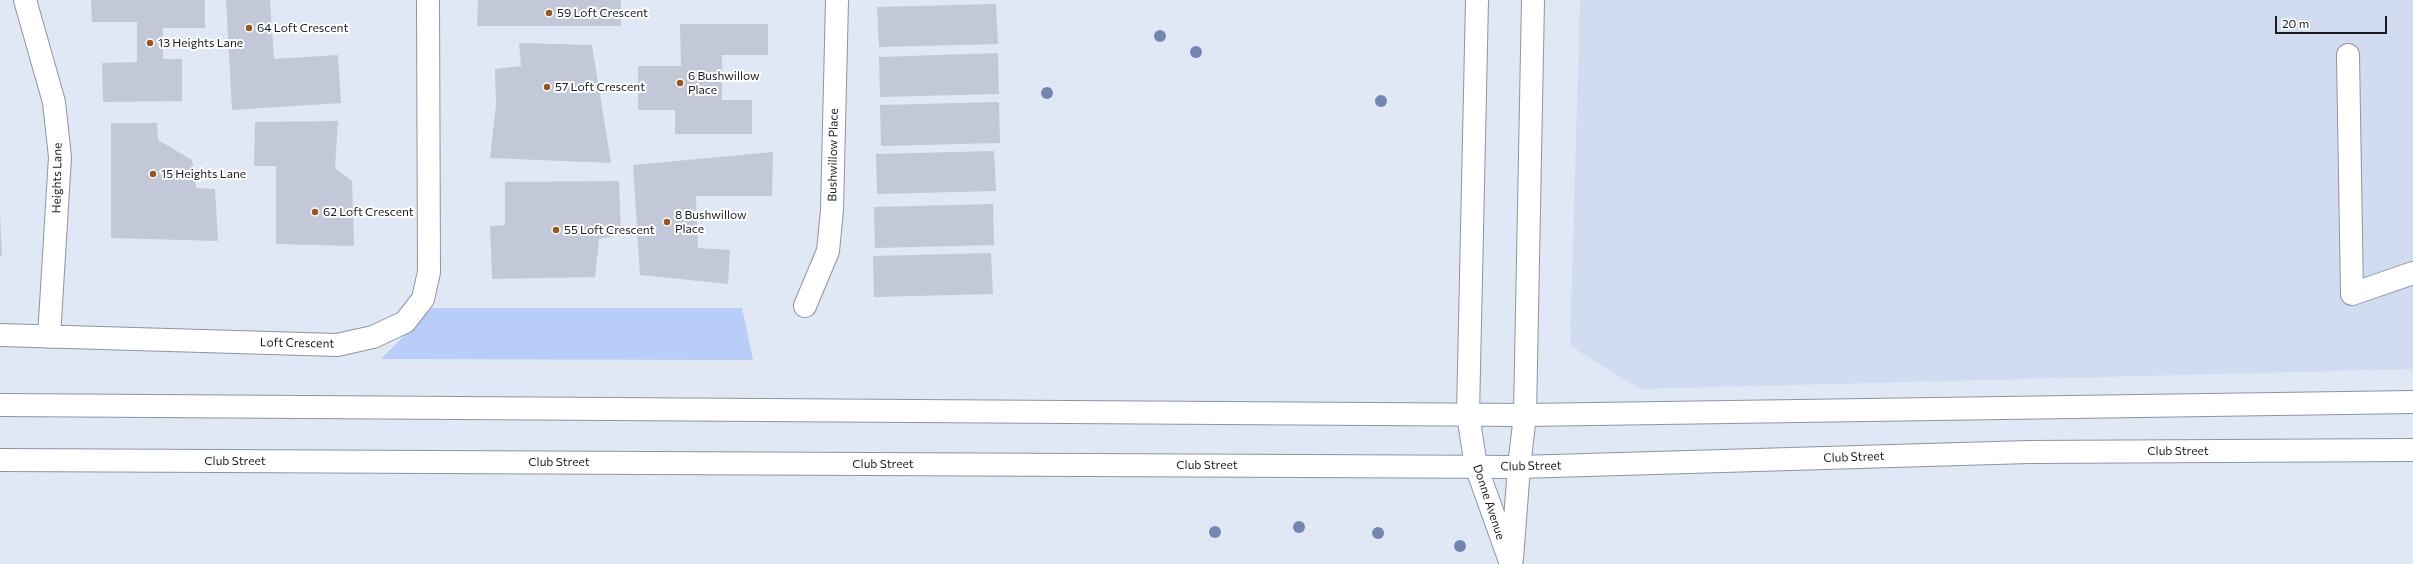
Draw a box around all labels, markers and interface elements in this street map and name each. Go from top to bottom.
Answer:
place label: 59 Loft Crescent [557,6,648,20]
marker: 59 Loft Crescent [544,8,554,18]
scale bar [2277,8,2389,34]
text: 20 m [2282,16,2309,30]
place label: 64 Loft Crescent [257,21,348,35]
marker: 64 Loft Crescent [244,23,254,33]
place label: 13 Heights Lane [158,36,243,50]
marker: 13 Heights Lane [145,38,155,48]
place label: 6 Bushwillow Place [688,69,760,97]
marker: 6 Bushwillow Place [675,78,685,88]
place label: 57 Loft Crescent [555,80,645,94]
marker: 57 Loft Crescent [542,82,552,92]
street label: Bushwillow Place [825,108,841,202]
street label: Heights Lane [49,142,65,214]
place label: 15 Heights Lane [161,167,246,181]
marker: 15 Heights Lane [148,169,158,179]
place label: 62 Loft Crescent [323,205,414,219]
marker: 62 Loft Crescent [310,207,320,217]
place label: 8 Bushwillow Place [675,208,747,236]
marker: 8 Bushwillow Place [662,217,672,227]
place label: 55 Loft Crescent [564,223,655,237]
marker: 55 Loft Crescent [551,225,561,235]
street label: Loft Crescent [260,335,334,351]
street label: Club Street [2147,444,2209,458]
street label: Club Street [1823,449,1885,465]
street label: Club Street [204,454,266,468]
street label: Club Street [528,455,590,469]
street label: Club Street [852,457,914,471]
street label: Club Street [1176,458,1238,472]
street label: Club Street [1500,458,1562,474]
street label: Donne Avenue [1470,462,1508,542]

